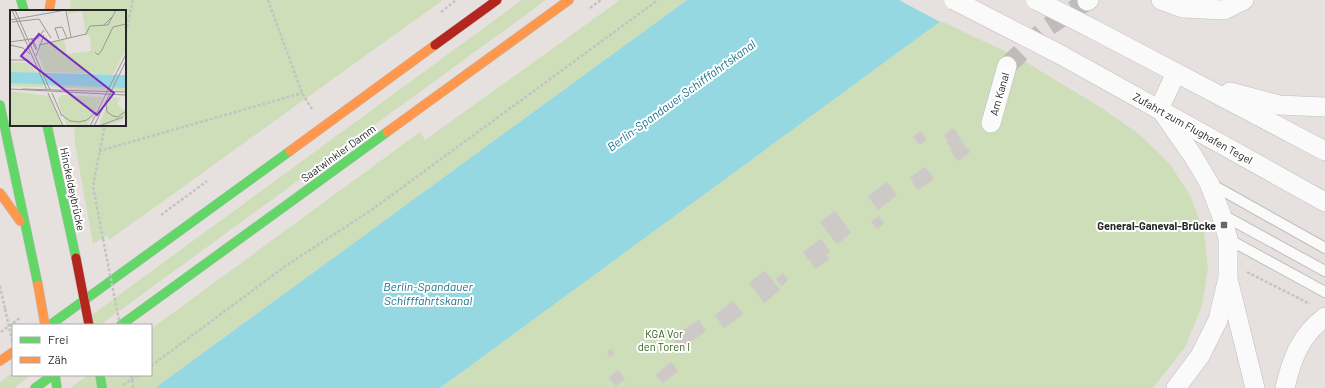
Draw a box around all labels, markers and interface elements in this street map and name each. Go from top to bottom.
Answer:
inset map [10,10,126,126]
water label: Berlin-Spandauer Schifffahrtskanal [604,36,758,154]
street label: Am Kanal [987,71,1011,117]
street label: Zufahrt zum Flughafen Tegel [1131,90,1255,166]
street label: Saatwinkler Damm [298,122,378,184]
street label: Hinckeldeybrücke [58,146,88,232]
place label: General-Ganeval-Brücke [1097,219,1216,232]
marker: General-Ganeval-Brücke [1219,220,1229,230]
water label: Berlin-Spandauer Schifffahrtskanal [383,279,473,307]
legend [12,324,152,376]
park label: KGA Vor den Toren I [638,327,690,353]
text: Frei [48,332,68,346]
text: Zäh [48,352,67,366]

